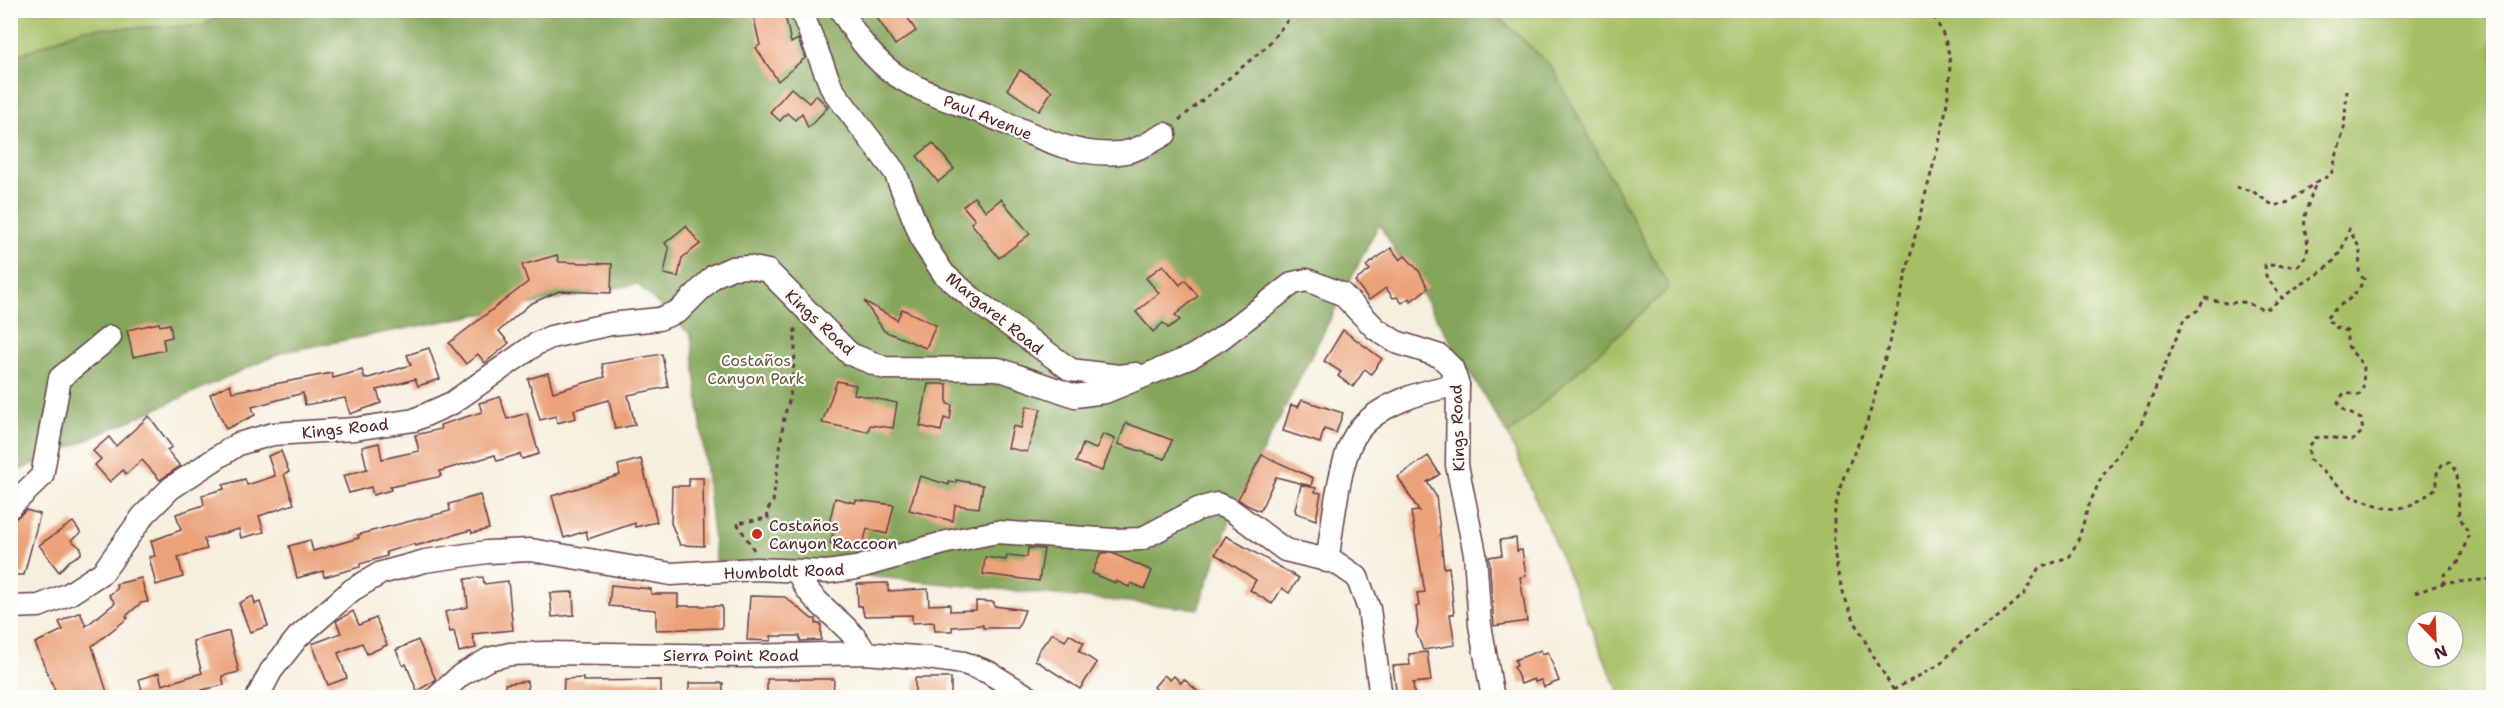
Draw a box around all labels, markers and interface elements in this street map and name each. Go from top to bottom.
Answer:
street label: Paul Avenue [940,90,1035,145]
street label: Margaret Road [942,268,1048,359]
street label: Kings Road [781,285,859,360]
park label: Costaños Canyon Park [707,350,805,389]
street label: Kings Road [1445,384,1470,472]
street label: Kings Road [301,413,390,444]
place label: Costaños Canyon Raccoon [769,515,898,554]
marker: Costaños Canyon Raccoon [750,527,764,541]
street label: Humboldt Road [723,559,845,584]
north arrow [2405,609,2465,669]
text: N [2431,640,2451,664]
street label: Sierra Point Road [663,645,799,666]

